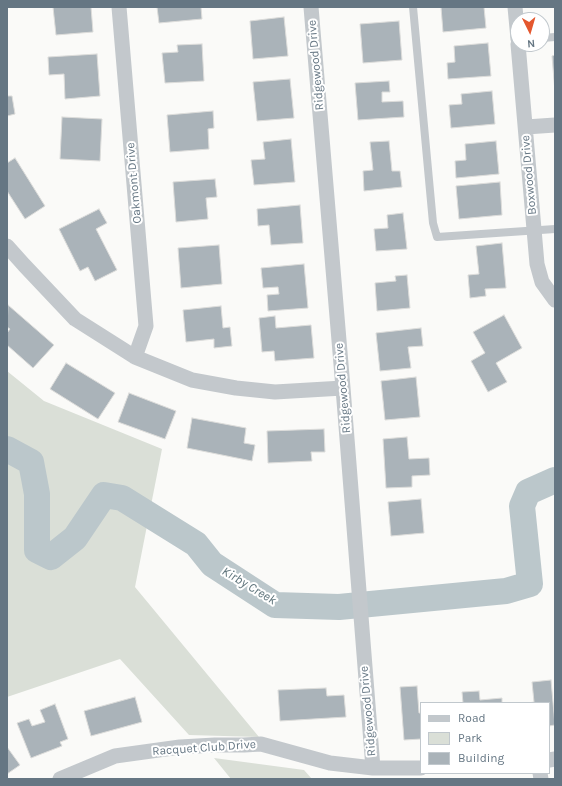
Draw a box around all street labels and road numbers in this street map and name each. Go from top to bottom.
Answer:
street label: Ridgewood Drive [305,19,327,111]
street label: Boxwood Drive [518,135,540,215]
street label: Oakmont Drive [123,142,145,224]
street label: Ridgewood Drive [332,342,354,434]
street label: Ridgewood Drive [357,665,379,757]
street label: Racquet Club Drive [152,737,256,759]

